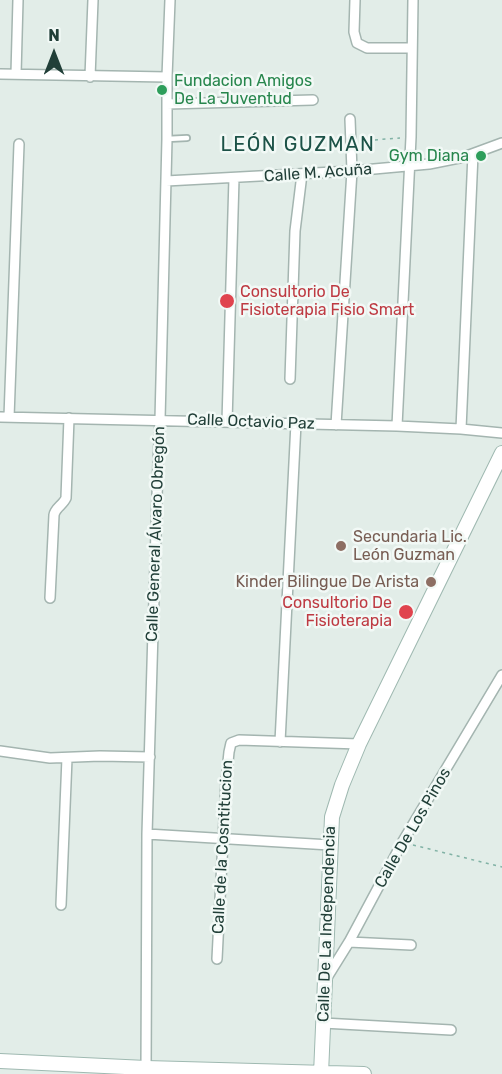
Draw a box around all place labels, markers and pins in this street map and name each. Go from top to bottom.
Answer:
place label: Fundacion Amigos De La Juventud [174,71,312,109]
marker: Fundacion Amigos De La Juventud [155,83,169,97]
place label: Gym Diana [389,146,469,166]
marker: Gym Diana [474,149,488,163]
place label: Consultorio De Fisioterapia Fisio Smart [240,282,414,320]
marker: Consultorio De Fisioterapia Fisio Smart [218,292,236,310]
place label: Secundaria Lic. León Guzman [353,527,467,565]
marker: Secundaria Lic. León Guzman [334,539,348,553]
place label: Kinder Bilingue De Arista [235,572,419,592]
marker: Kinder Bilingue De Arista [424,575,438,589]
place label: Consultorio De Fisioterapia [282,593,392,631]
marker: Consultorio De Fisioterapia [397,603,415,621]

